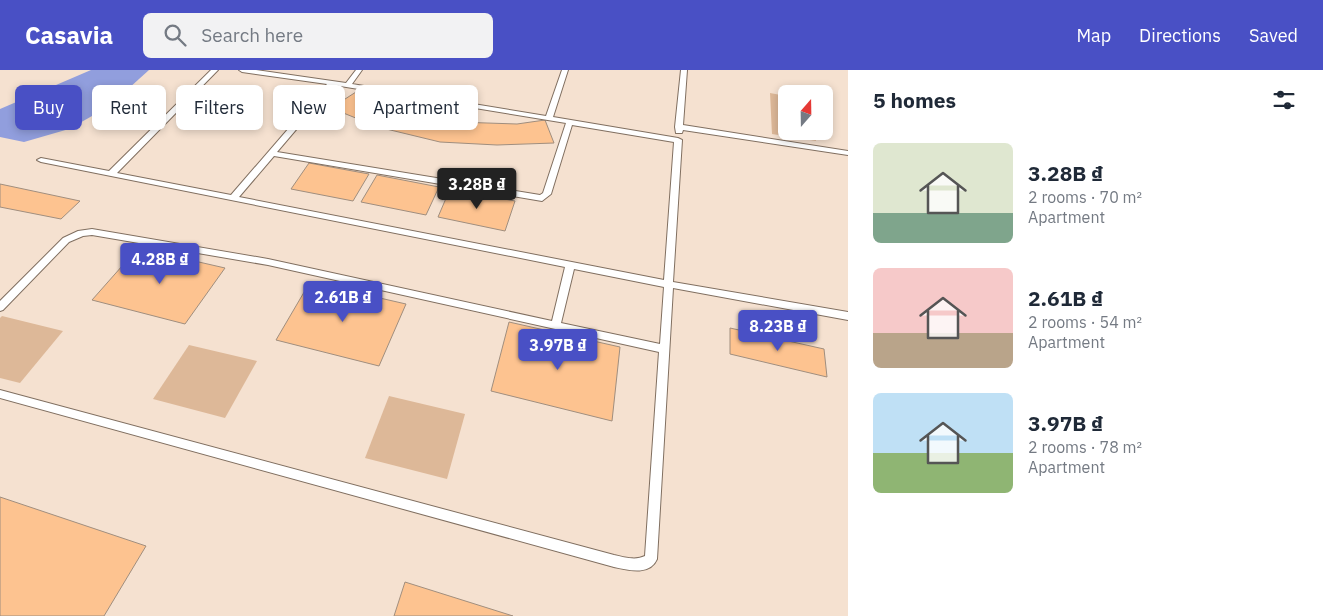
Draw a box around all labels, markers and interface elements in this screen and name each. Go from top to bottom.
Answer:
search box [143,13,493,58]
text: Casavia [25,19,113,51]
icon: search [161,21,189,49]
text: Search here [201,23,303,47]
text: Map [1076,24,1111,47]
text: Directions [1139,24,1221,47]
text: Saved [1249,24,1298,47]
chip: Buy [15,85,82,130]
chip: Rent [92,85,166,130]
chip: Filters [176,85,263,130]
chip: New [273,85,345,130]
chip: Apartment [355,85,478,130]
north arrow [778,85,832,140]
map controls [778,85,833,140]
text: 5 homes [873,86,956,114]
icon: filters [1270,86,1298,114]
text: 3.28B ₫ [1028,159,1103,187]
icon: home [913,163,973,223]
pin: 3.28B ₫ [431,168,523,210]
text: 3.28B ₫ [448,174,506,194]
text: 2 rooms · 70 m² [1028,187,1142,207]
text: Apartment [1028,207,1105,227]
pin: 4.28B ₫ [114,242,206,285]
text: 4.28B ₫ [131,249,189,269]
pin: 2.61B ₫ [297,280,389,323]
text: 2.61B ₫ [1028,284,1103,312]
text: 2.61B ₫ [314,287,372,307]
icon: home [913,288,973,348]
pin: 8.23B ₫ [732,310,824,352]
text: 2 rooms · 54 m² [1028,312,1142,332]
text: 8.23B ₫ [749,316,807,336]
pin: 3.97B ₫ [512,328,604,371]
text: Apartment [1028,332,1105,352]
text: 3.97B ₫ [529,335,587,355]
text: 3.97B ₫ [1028,409,1103,437]
icon: home [913,413,973,473]
text: 2 rooms · 78 m² [1028,437,1142,457]
text: Apartment [1028,457,1105,477]

